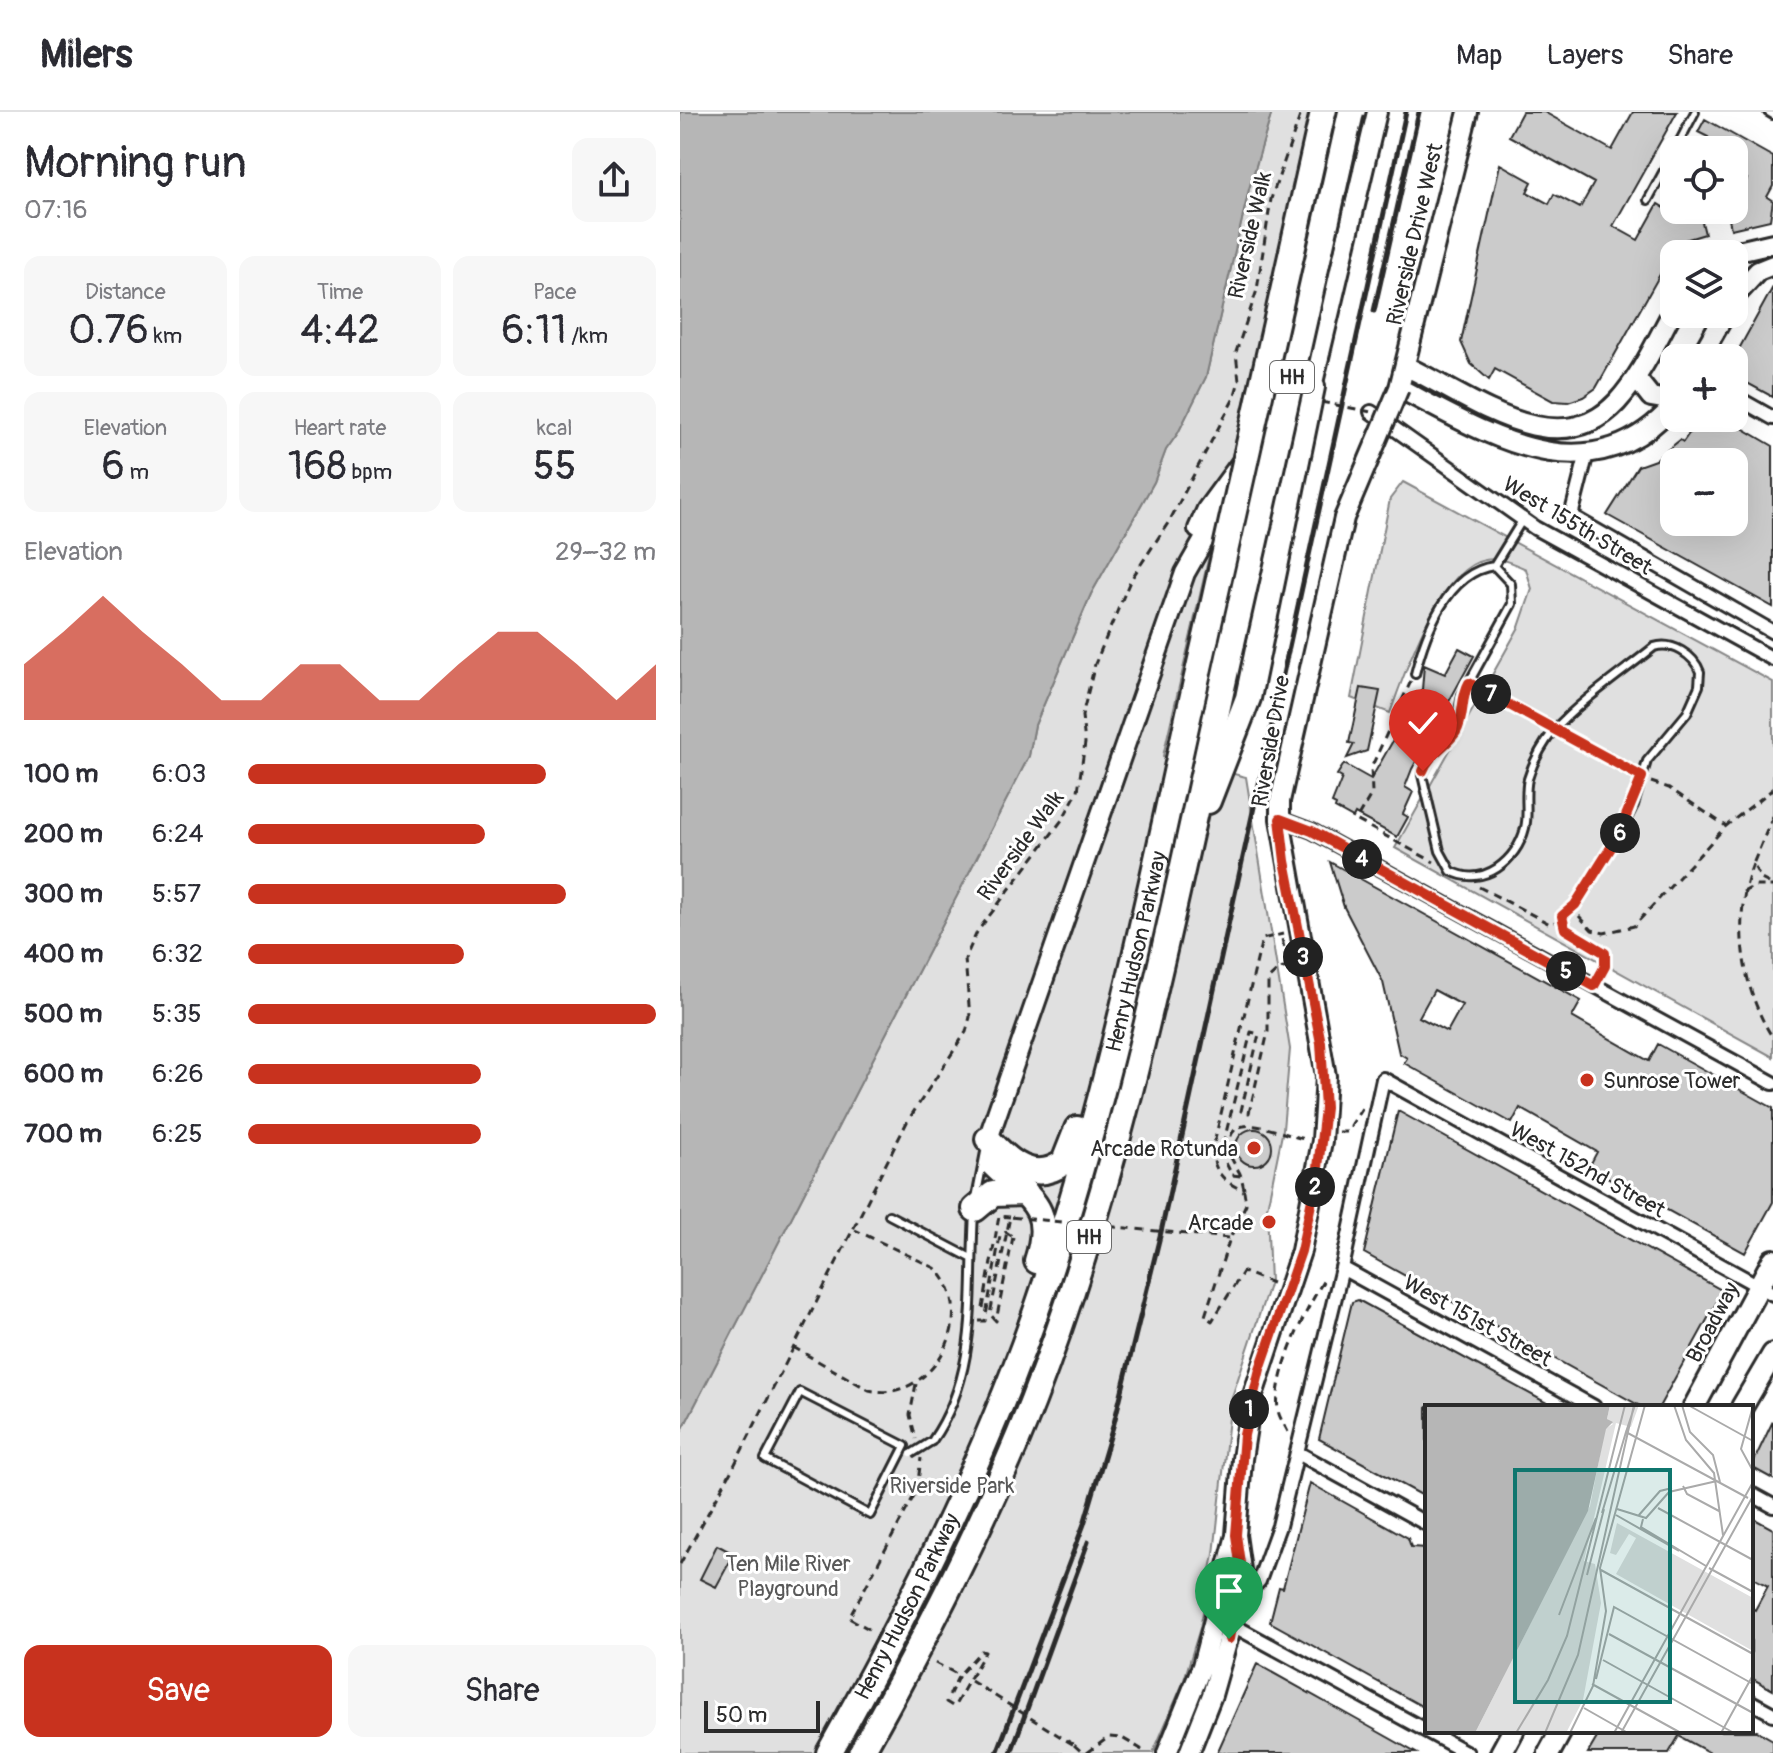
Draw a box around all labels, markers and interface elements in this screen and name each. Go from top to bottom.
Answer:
text: Milers [40,31,132,79]
text: Map [1456,38,1502,73]
text: Layers [1546,38,1623,73]
text: Share [1667,38,1733,73]
text: Morning run [24,136,247,191]
map controls [1660,136,1748,536]
button: locate [1660,136,1748,224]
button: share [572,138,656,222]
street label: Riverside Drive West [1380,140,1450,328]
street label: Riverside Walk [1222,169,1278,302]
text: 07:16 [24,194,88,226]
button: layers [1660,240,1748,328]
text: Distance [85,278,166,306]
text: Time [317,278,363,306]
text: Pace [533,278,576,306]
text: 0.76 [68,306,149,355]
text: 4:42 [300,306,380,355]
text: 6:11 [501,306,567,355]
text: km [149,322,182,350]
text: /km [567,322,608,350]
button: + [1660,344,1748,432]
road number: HH [1270,361,1314,393]
text: Elevation [83,414,167,442]
text: Heart rate [294,414,386,442]
text: kcal [537,414,573,442]
text: 6 [102,442,125,491]
text: 168 [288,442,347,491]
text: 55 [533,442,576,491]
button: − [1660,448,1748,536]
text: m [125,458,149,486]
text: bpm [347,458,392,486]
street label: West 155th Street [1498,470,1657,581]
text: Elevation [24,536,123,568]
text: 29–32 m [555,536,656,568]
street label: Riverside Drive [1246,673,1296,809]
pin: 7 [1471,674,1511,714]
text: 7 [1485,680,1497,708]
pin [1389,689,1457,771]
icon: check [1401,701,1445,745]
text: 100 m [24,758,98,790]
text: 6:03 [152,758,206,790]
street label: Riverside Walk [971,785,1070,906]
pin: 6 [1600,813,1640,853]
text: 200 m [24,818,103,850]
text: 6:24 [152,818,204,850]
text: 6 [1614,819,1626,847]
pin: 4 [1342,839,1382,879]
text: 4 [1356,845,1368,873]
street label: Henry Hudson Parkway [1100,849,1173,1055]
text: 300 m [24,878,103,910]
text: 5:57 [152,878,201,910]
pin: 3 [1283,937,1323,977]
text: 400 m [24,938,103,970]
text: 6:32 [152,938,203,970]
text: 3 [1297,943,1309,971]
pin: 5 [1546,951,1586,991]
text: 5 [1560,957,1572,985]
text: 500 m [24,998,102,1030]
text: 5:35 [152,998,202,1030]
text: 600 m [24,1058,103,1090]
text: 6:26 [152,1058,204,1090]
place label: Sunrose Tower [1603,1067,1741,1095]
marker: Sunrose Tower [1578,1071,1596,1089]
street label: West 152nd Street [1505,1116,1670,1224]
text: 700 m [24,1118,102,1150]
text: 6:25 [152,1118,203,1150]
place label: Arcade Rotunda [1090,1135,1238,1163]
marker: Arcade Rotunda [1245,1139,1263,1157]
pin: 2 [1295,1167,1335,1207]
text: 2 [1309,1173,1321,1201]
place label: Arcade [1188,1209,1253,1237]
marker: Arcade [1260,1213,1278,1231]
road number: HH [1067,1221,1111,1253]
street label: West 151st Street [1398,1269,1557,1373]
street label: Broadway [1680,1277,1746,1368]
pin: 1 [1229,1389,1269,1429]
text: 1 [1245,1395,1253,1423]
inset map [1425,1405,1753,1733]
park label: Riverside Park [890,1472,1014,1500]
street label: Henry Hudson Parkway [848,1509,966,1705]
park label: Ten Mile River Playground [725,1550,851,1603]
pin [1195,1557,1263,1639]
icon: arrive [1207,1569,1251,1613]
button: Save [24,1645,332,1737]
button: Share [348,1645,656,1737]
scale bar [704,1697,820,1733]
text: 50 m [716,1701,767,1729]

